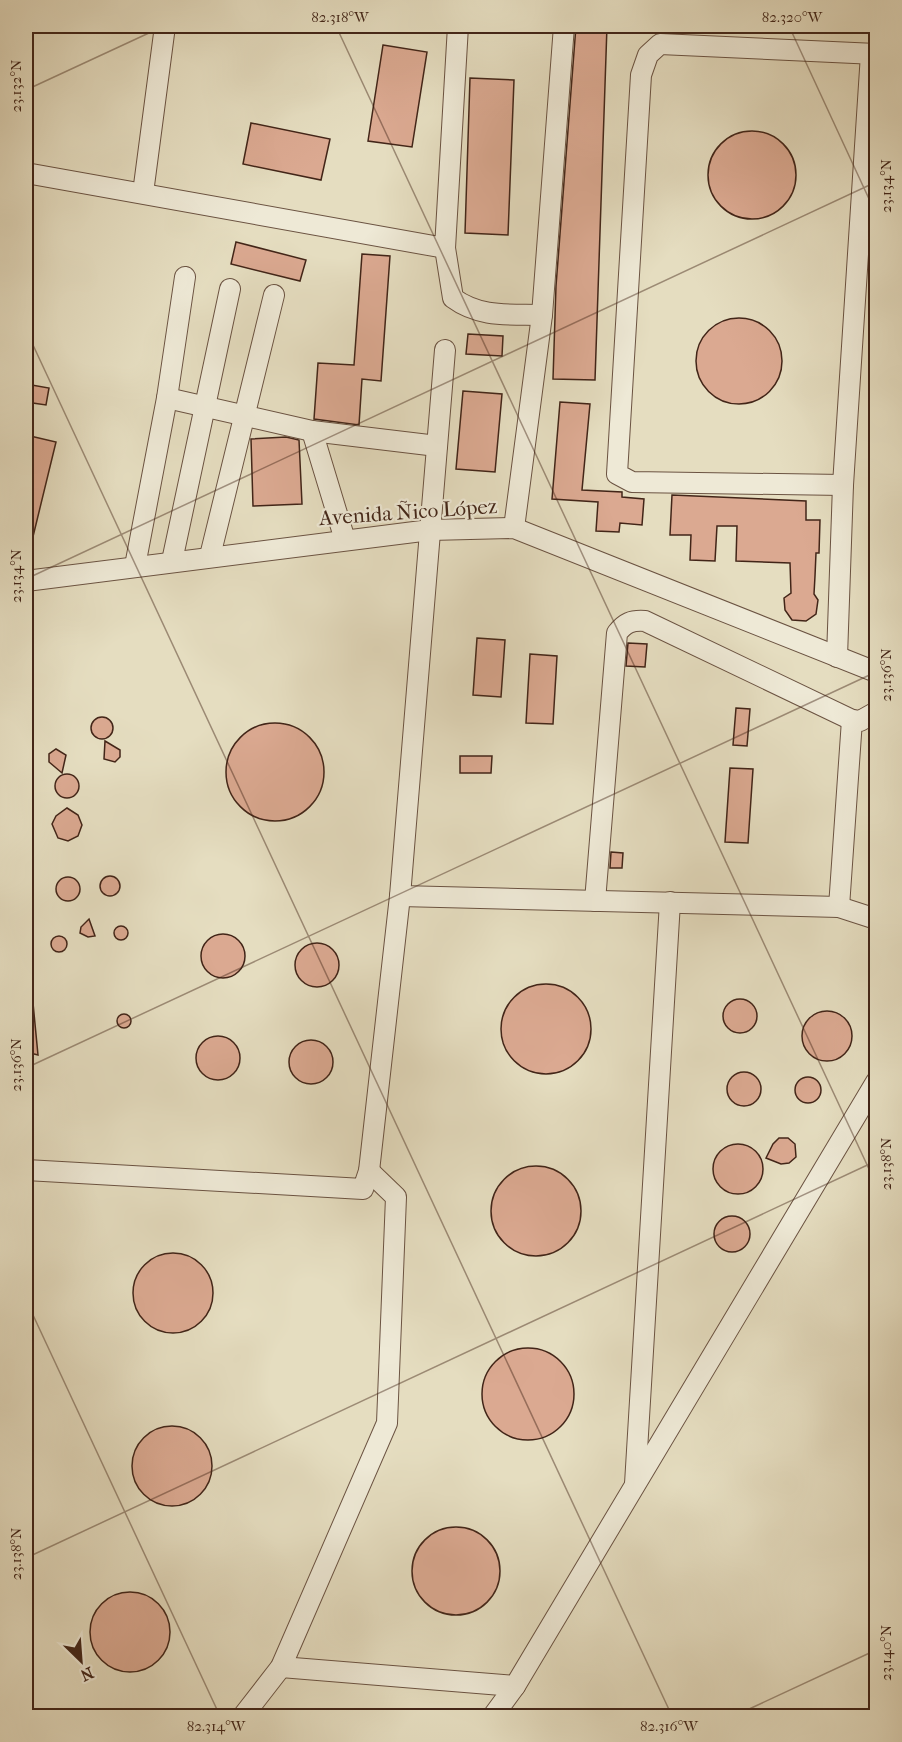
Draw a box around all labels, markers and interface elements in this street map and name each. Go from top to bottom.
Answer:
text: 82.318°W [311,8,370,26]
text: 82.320°W [762,8,824,26]
text: 23.132°N [7,59,25,112]
text: 23.134°N [877,158,895,213]
street label: Avenida Ñico López [317,494,498,530]
text: 23.134°N [7,548,25,603]
text: 23.136°N [877,648,895,702]
text: 23.136°N [7,1038,25,1092]
text: 23.138°N [877,1137,895,1190]
text: 23.138°N [7,1527,25,1580]
text: 23.140°N [877,1624,895,1681]
north arrow [51,1631,111,1691]
text: N [77,1663,97,1686]
text: 82.314°W [187,1717,247,1735]
text: 82.316°W [640,1717,699,1735]

